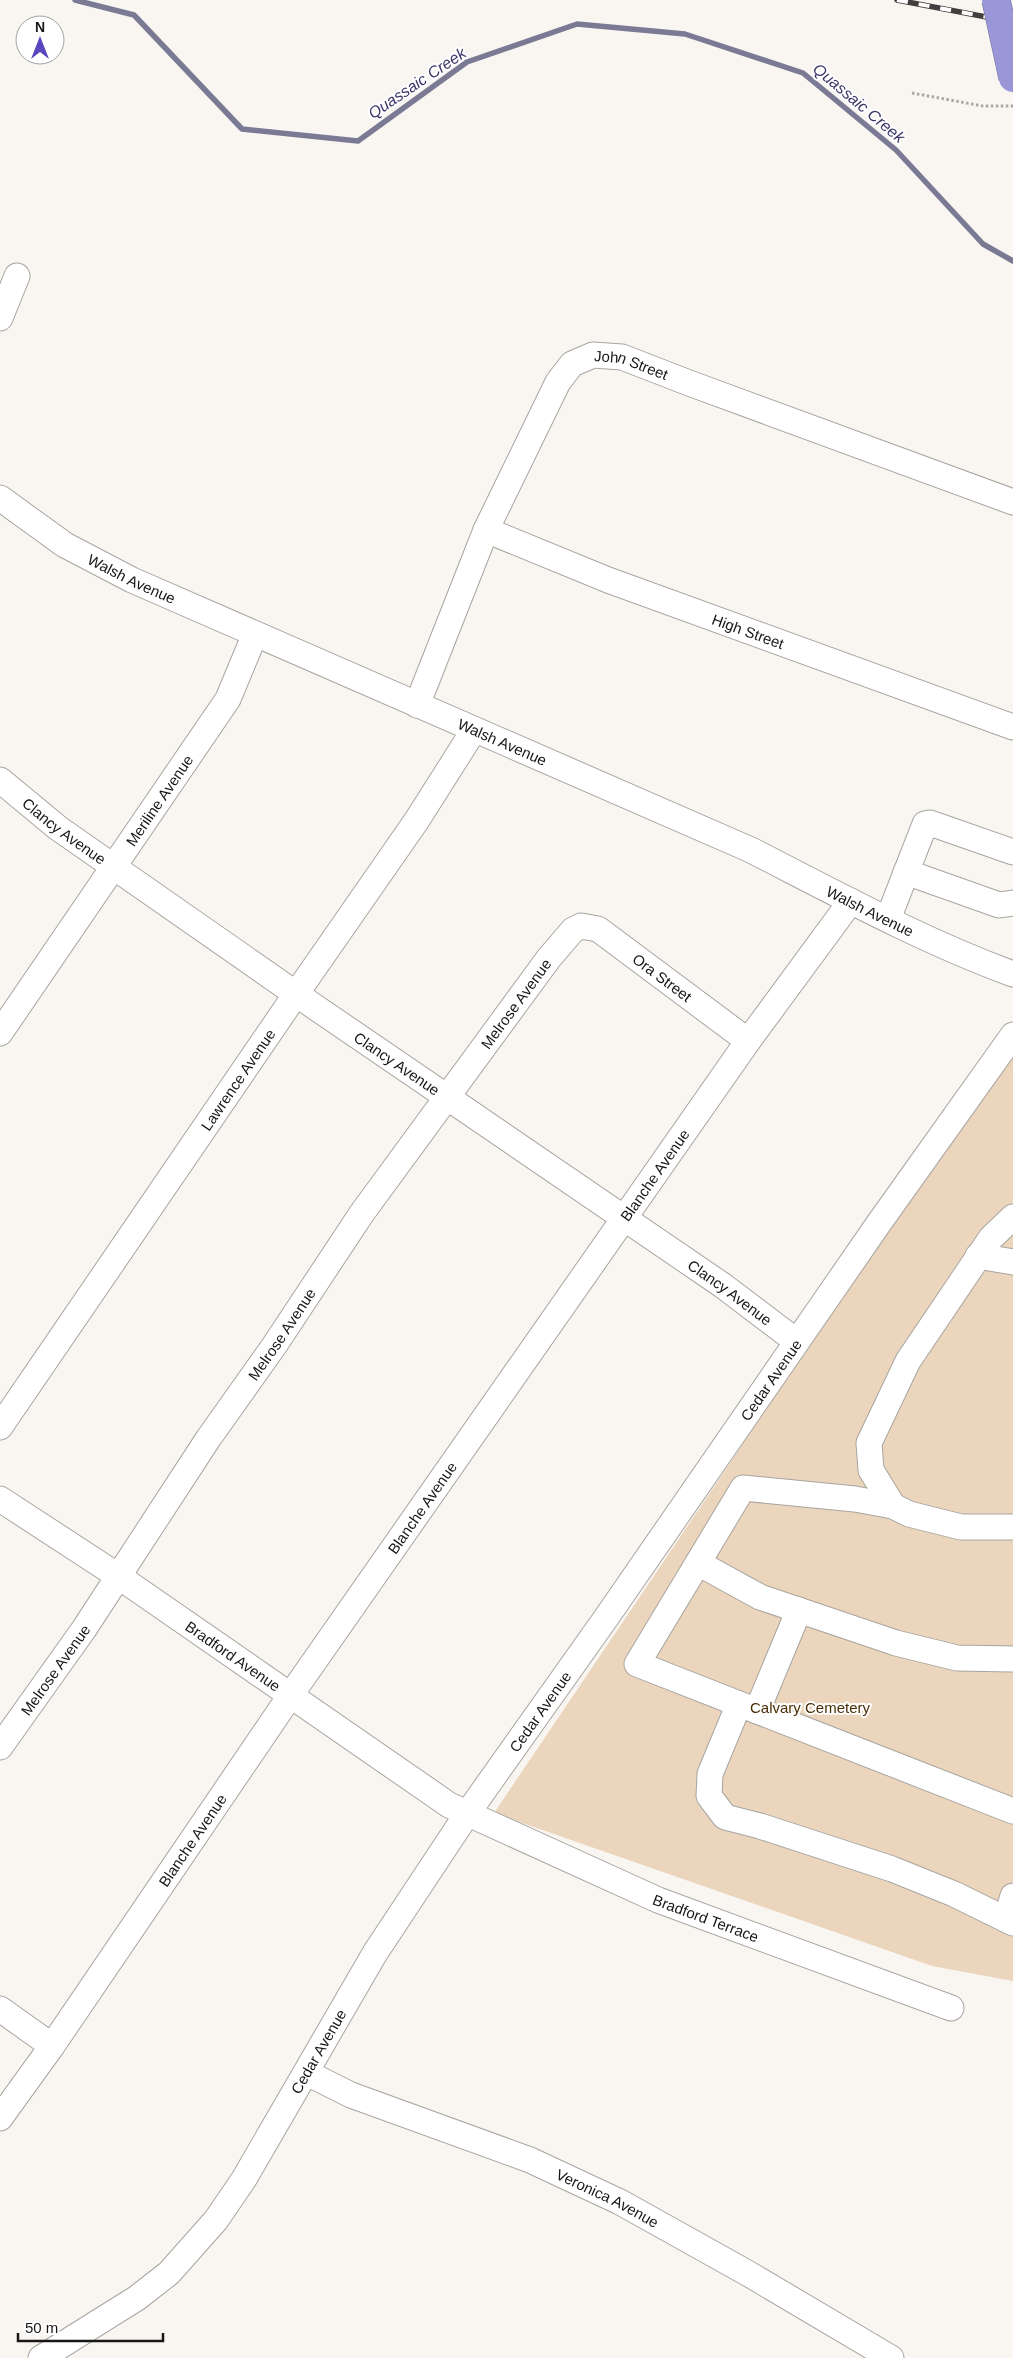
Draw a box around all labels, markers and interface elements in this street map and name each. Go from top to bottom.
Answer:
north arrow [15,15,65,65]
text: N [35,19,45,35]
water label: Quassaic Creek [365,44,470,122]
water label: Quassaic Creek [810,60,909,147]
street label: John Street [594,347,671,383]
street label: Walsh Avenue [85,550,178,606]
street label: High Street [710,610,787,652]
street label: Walsh Avenue [456,715,549,768]
street label: Meriline Avenue [122,751,196,849]
street label: Clancy Avenue [19,794,109,867]
street label: Walsh Avenue [824,882,917,939]
street label: Ora Street [630,950,696,1005]
street label: Melrose Avenue [477,955,554,1052]
street label: Lawrence Avenue [197,1026,278,1133]
street label: Clancy Avenue [351,1028,443,1098]
street label: Blanche Avenue [616,1126,692,1224]
street label: Clancy Avenue [685,1256,775,1328]
street label: Melrose Avenue [244,1285,319,1383]
street label: Cedar Avenue [737,1336,805,1424]
street label: Blanche Avenue [384,1458,460,1557]
street label: Bradford Avenue [183,1617,284,1694]
street label: Melrose Avenue [17,1621,93,1718]
street label: Cedar Avenue [505,1668,574,1755]
park label: Calvary Cemetery [750,1699,871,1716]
street label: Blanche Avenue [155,1790,230,1889]
street label: Bradford Terrace [651,1890,761,1945]
street label: Cedar Avenue [287,2006,349,2097]
street label: Veronica Avenue [554,2165,662,2230]
scale bar [18,2310,162,2342]
text: 50 m [25,2319,58,2336]

